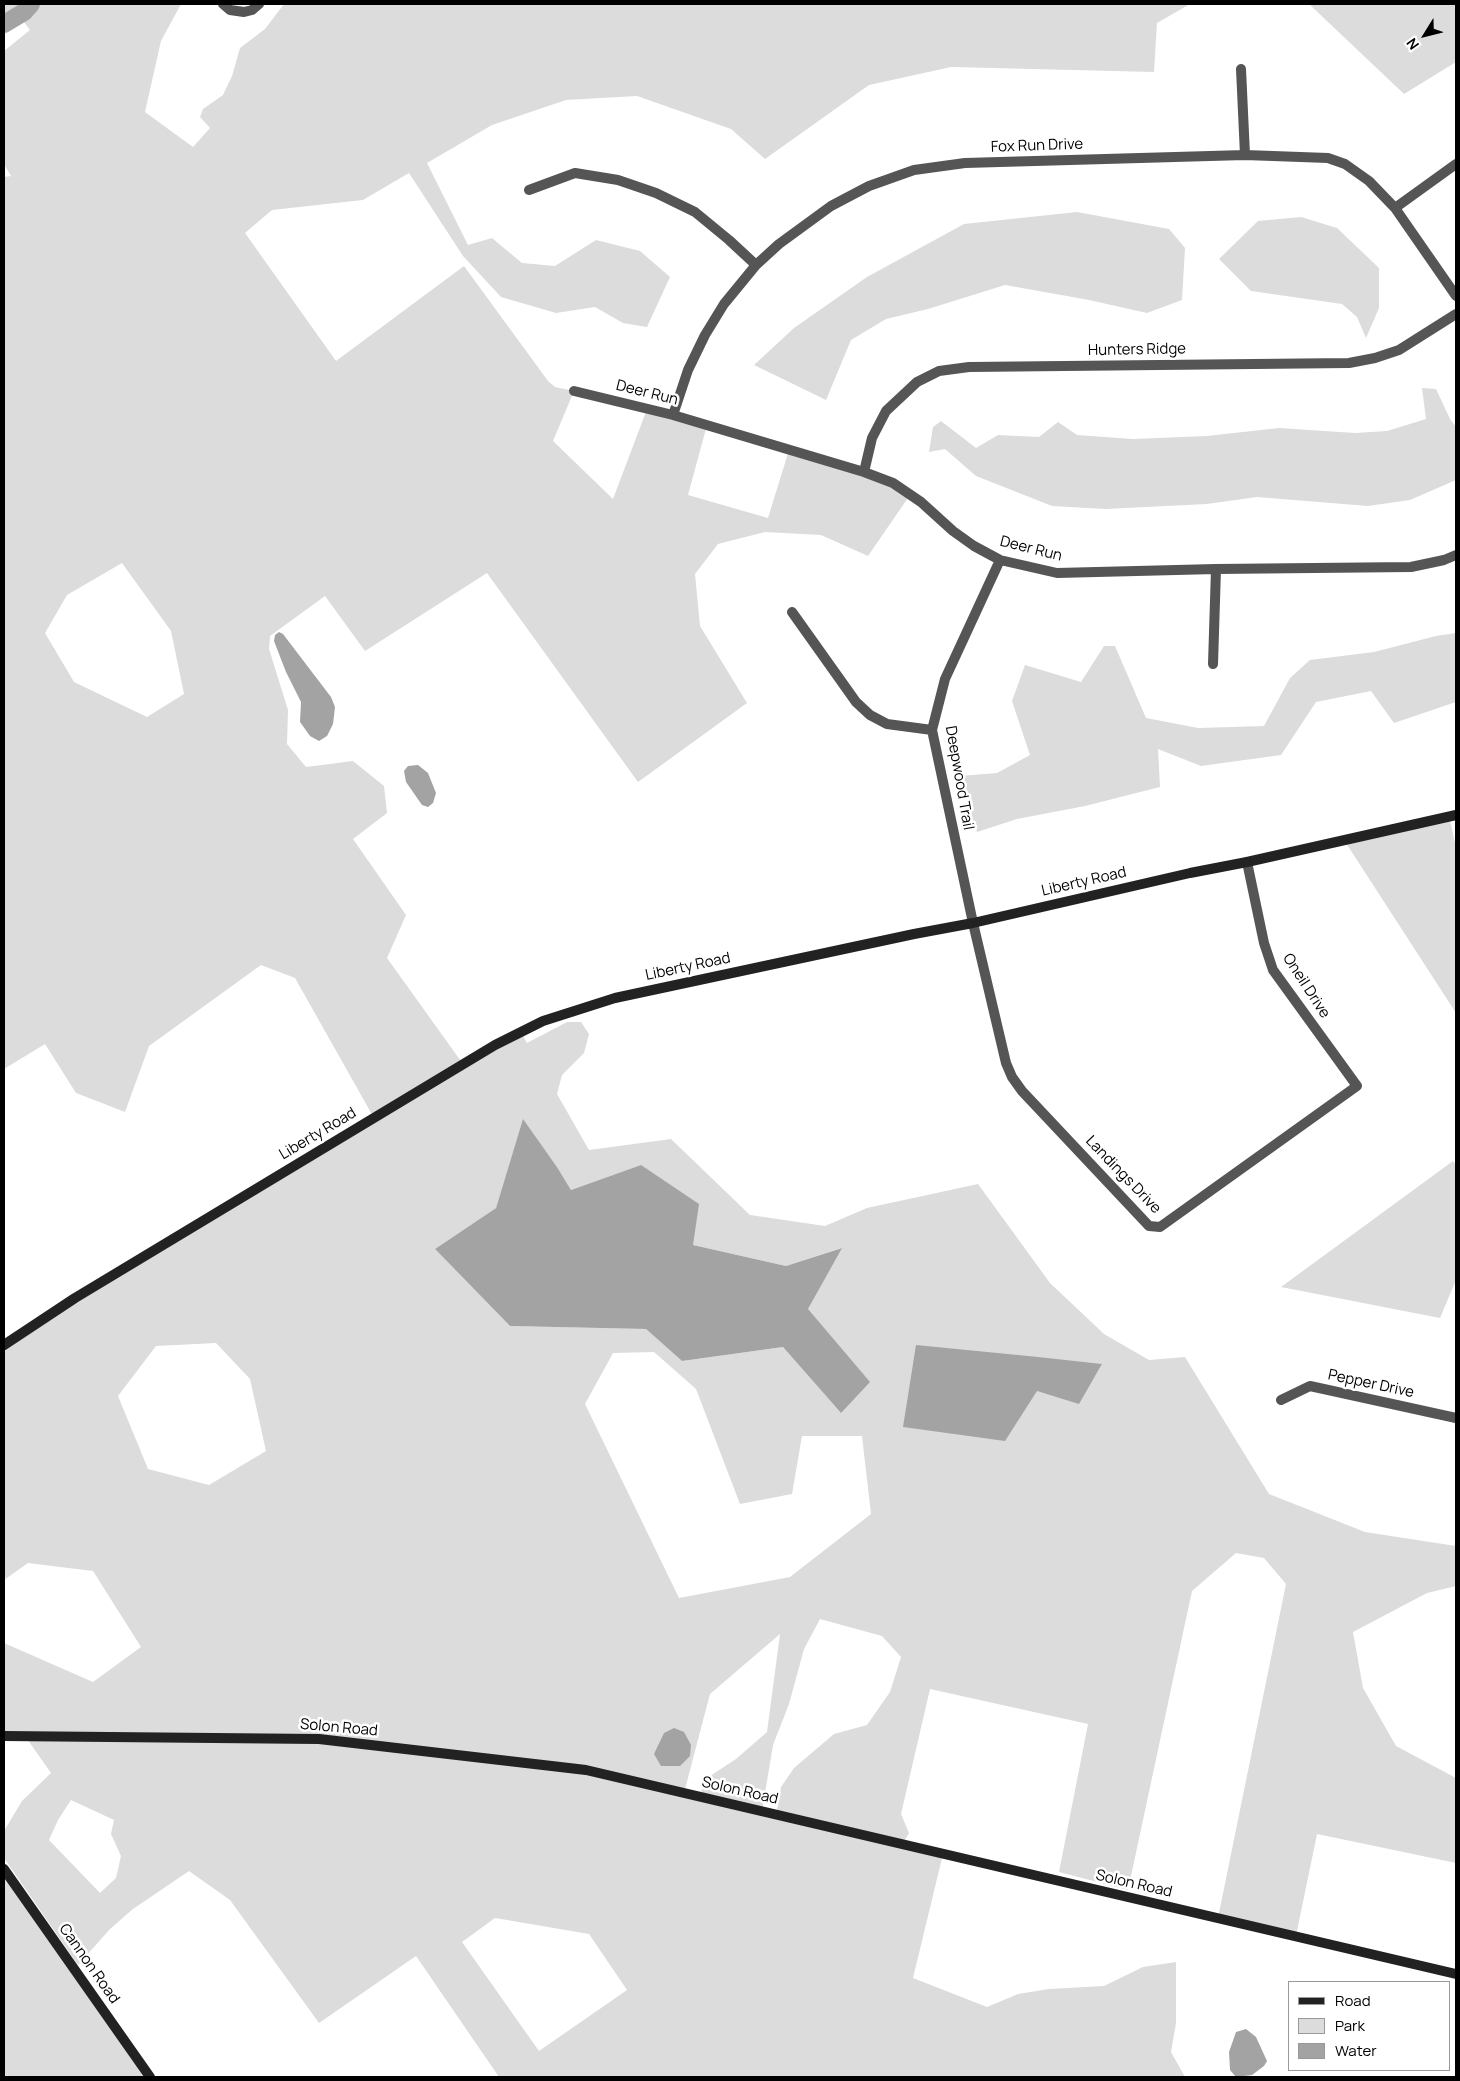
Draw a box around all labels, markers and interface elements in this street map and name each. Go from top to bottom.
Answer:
north arrow [1400,10,1450,60]
text: N [1402,34,1423,54]
street label: Fox Run Drive [991,135,1083,157]
street label: Hunters Ridge [1088,340,1186,360]
street label: Deer Run [614,377,680,409]
street label: Deer Run [998,533,1064,565]
street label: Deepwood Trail [941,725,977,831]
street label: Liberty Road [1040,864,1128,900]
street label: Liberty Road [644,949,732,985]
street label: Oneil Drive [1278,950,1334,1022]
street label: Liberty Road [276,1104,360,1164]
street label: Landings Drive [1081,1132,1165,1218]
street label: Pepper Drive [1326,1366,1416,1402]
street label: Solon Road [299,1716,379,1740]
street label: Solon Road [700,1773,780,1809]
street label: Solon Road [1094,1866,1174,1902]
street label: Cannon Road [55,1921,123,2007]
legend [1288,1981,1450,2071]
text: Road [1335,1990,1371,2011]
text: Park [1335,2015,1365,2036]
text: Water [1335,2040,1377,2061]

